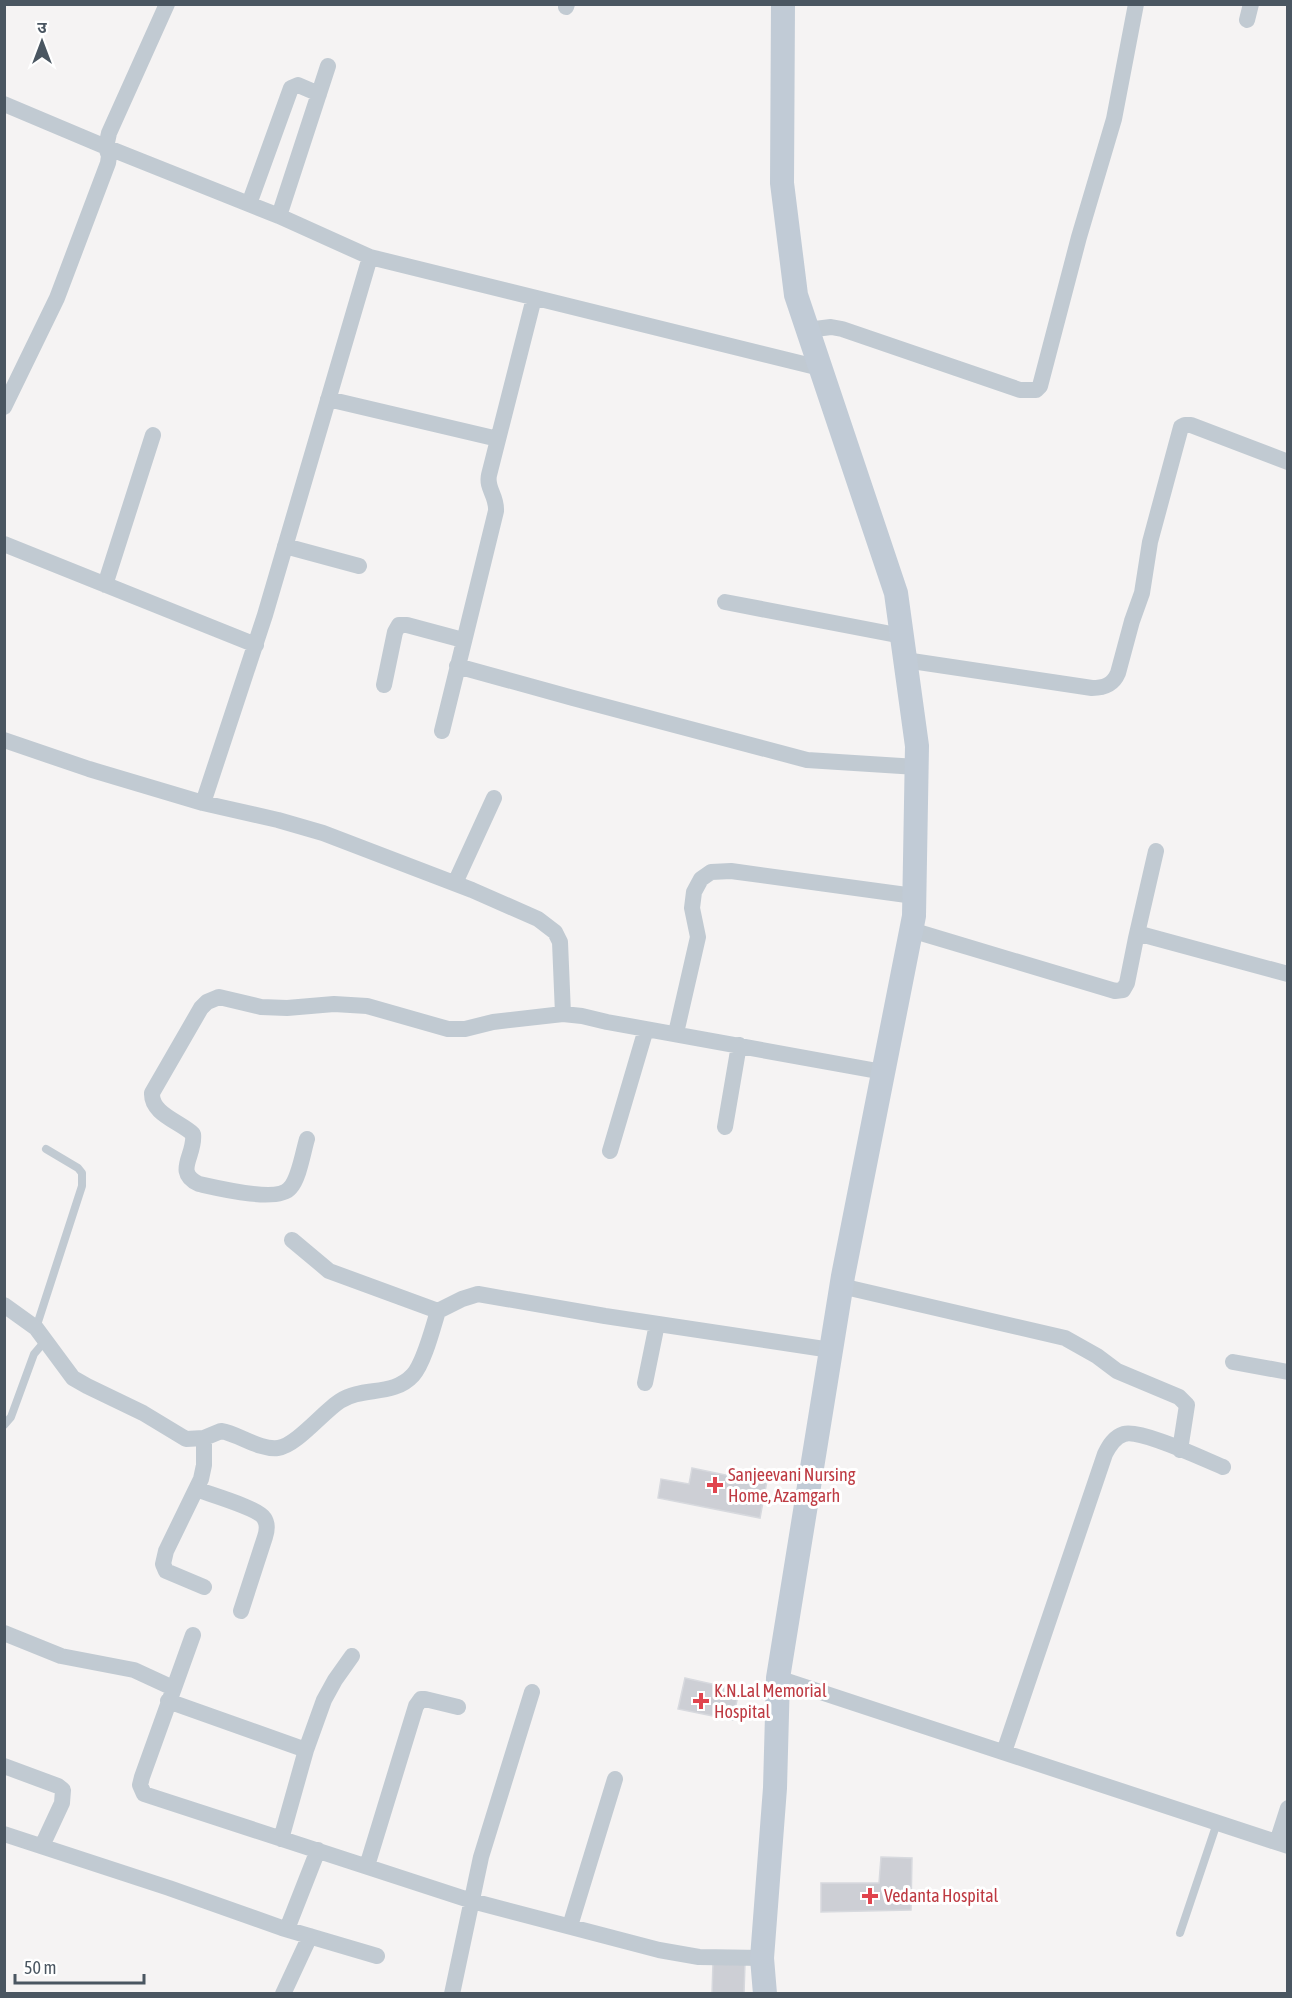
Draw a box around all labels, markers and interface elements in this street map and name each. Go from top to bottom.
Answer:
north arrow [12,12,72,72]
text: उ [37,18,47,36]
place label: Sanjeevani Nursing Home, Azamgarh [728,1464,856,1506]
marker: Sanjeevani Nursing Home, Azamgarh [706,1476,724,1494]
place label: K.N.Lal Memorial Hospital [714,1680,827,1722]
marker: K.N.Lal Memorial Hospital [692,1692,710,1710]
place label: Vedanta Hospital [884,1885,999,1906]
marker: Vedanta Hospital [861,1887,879,1905]
scale bar [15,1947,144,1985]
text: 50 m [24,1957,56,1978]

